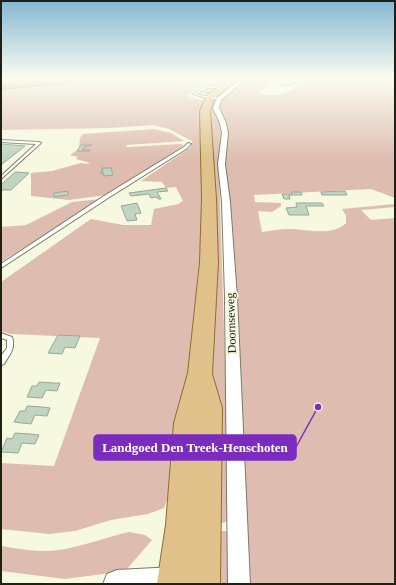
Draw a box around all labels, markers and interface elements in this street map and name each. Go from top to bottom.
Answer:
street label: Doornseweg [223,292,239,354]
callout: Landgoed Den Treek-Henschoten [94,435,296,460]
text: Landgoed Den Treek-Henschoten [102,440,289,455]

